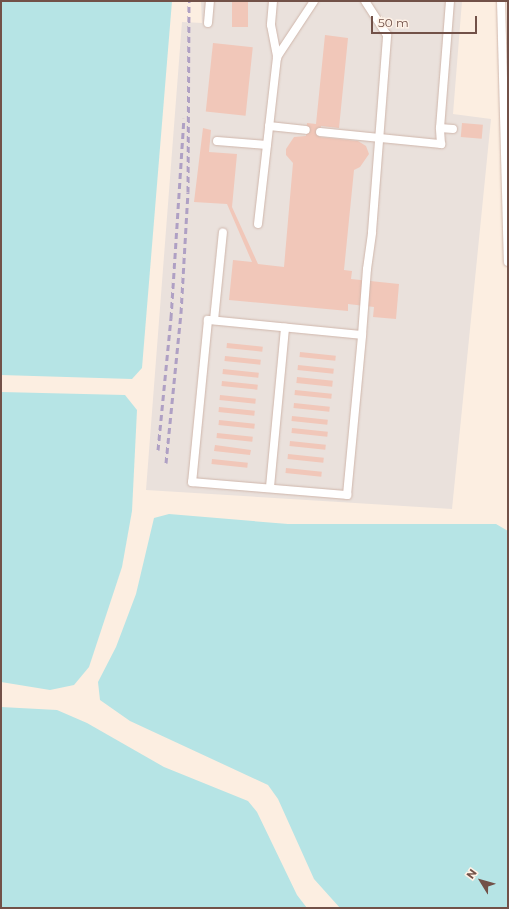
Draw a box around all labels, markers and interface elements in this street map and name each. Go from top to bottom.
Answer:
scale bar [373,8,479,34]
text: 50 m [378,15,409,30]
north arrow [461,861,501,901]
text: N [463,866,480,882]

